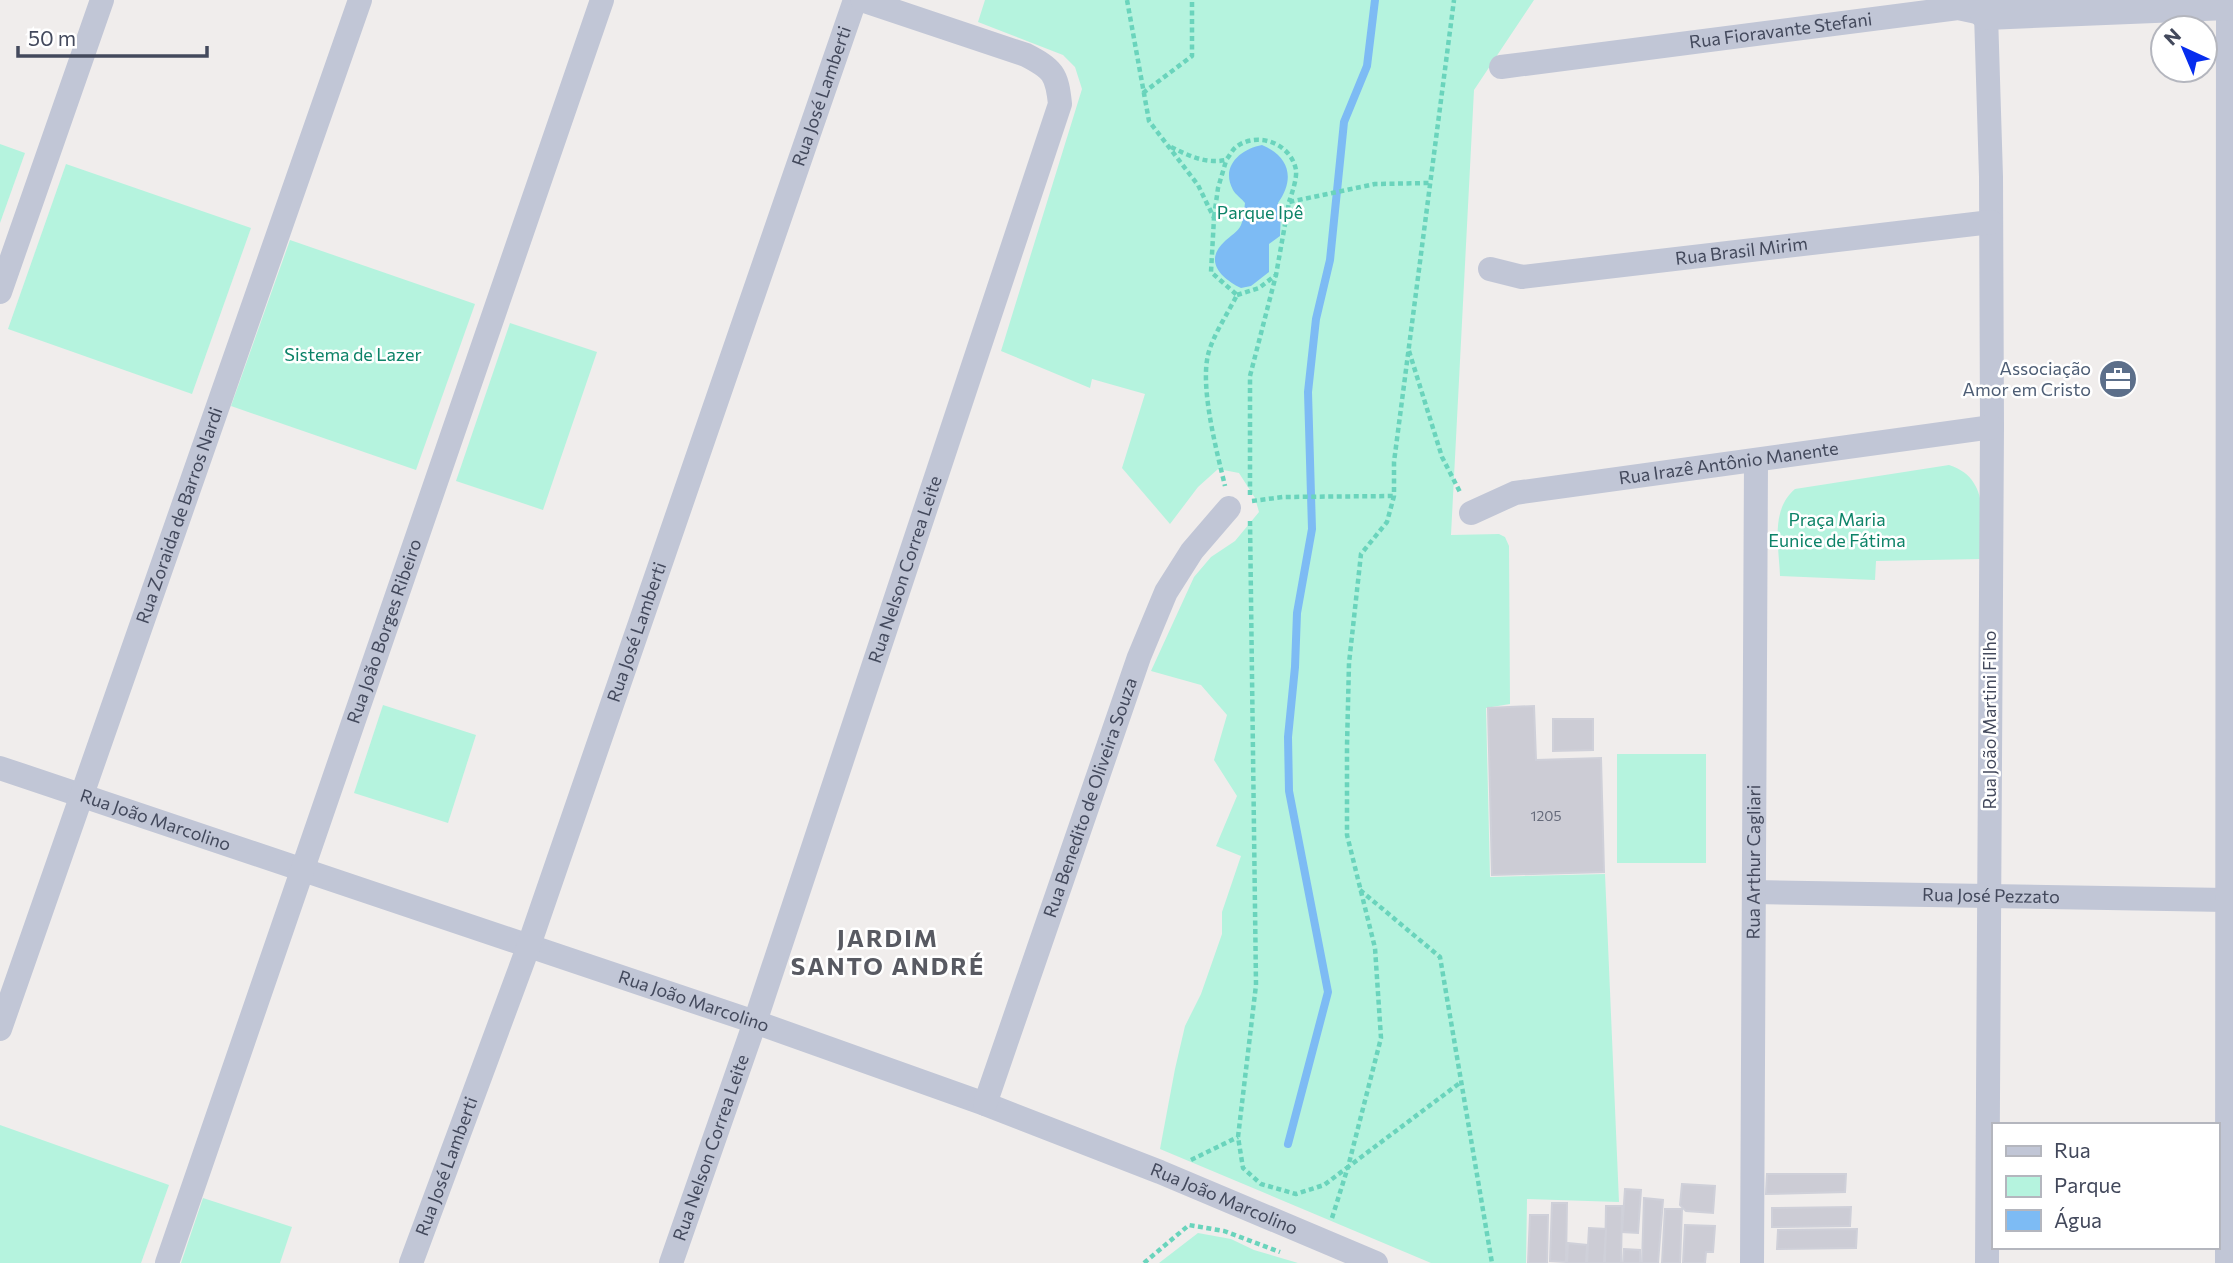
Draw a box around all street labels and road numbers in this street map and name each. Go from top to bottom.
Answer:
street label: Rua Fioravante Stefani [1688,7,1873,53]
street label: Rua José Lamberti [787,23,855,169]
street label: Rua Brasil Mirim [1674,232,1809,269]
street label: Rua Zoraida de Barros Nardi [131,404,227,626]
street label: Rua Irazê Antônio Manente [1617,436,1840,489]
street label: Rua Nelson Correa Leite [863,473,946,666]
street label: Rua João Borges Ribeiro [342,536,426,726]
street label: Rua José Lamberti [602,559,670,705]
street label: Rua João Martini Filho [1978,630,2000,810]
street label: Rua Benedito de Oliveira Souza [1038,674,1141,920]
street label: Rua João Marcolino [77,784,234,855]
street label: Rua Arthur Cagliari [1742,784,1764,940]
street label: Rua José Pezzato [1922,883,2060,907]
street label: Rua João Marcolino [616,965,773,1036]
street label: Rua Nelson Correa Leite [668,1051,753,1244]
street label: Rua José Lamberti [410,1093,482,1239]
street label: Rua João Marcolino [1148,1157,1301,1239]

